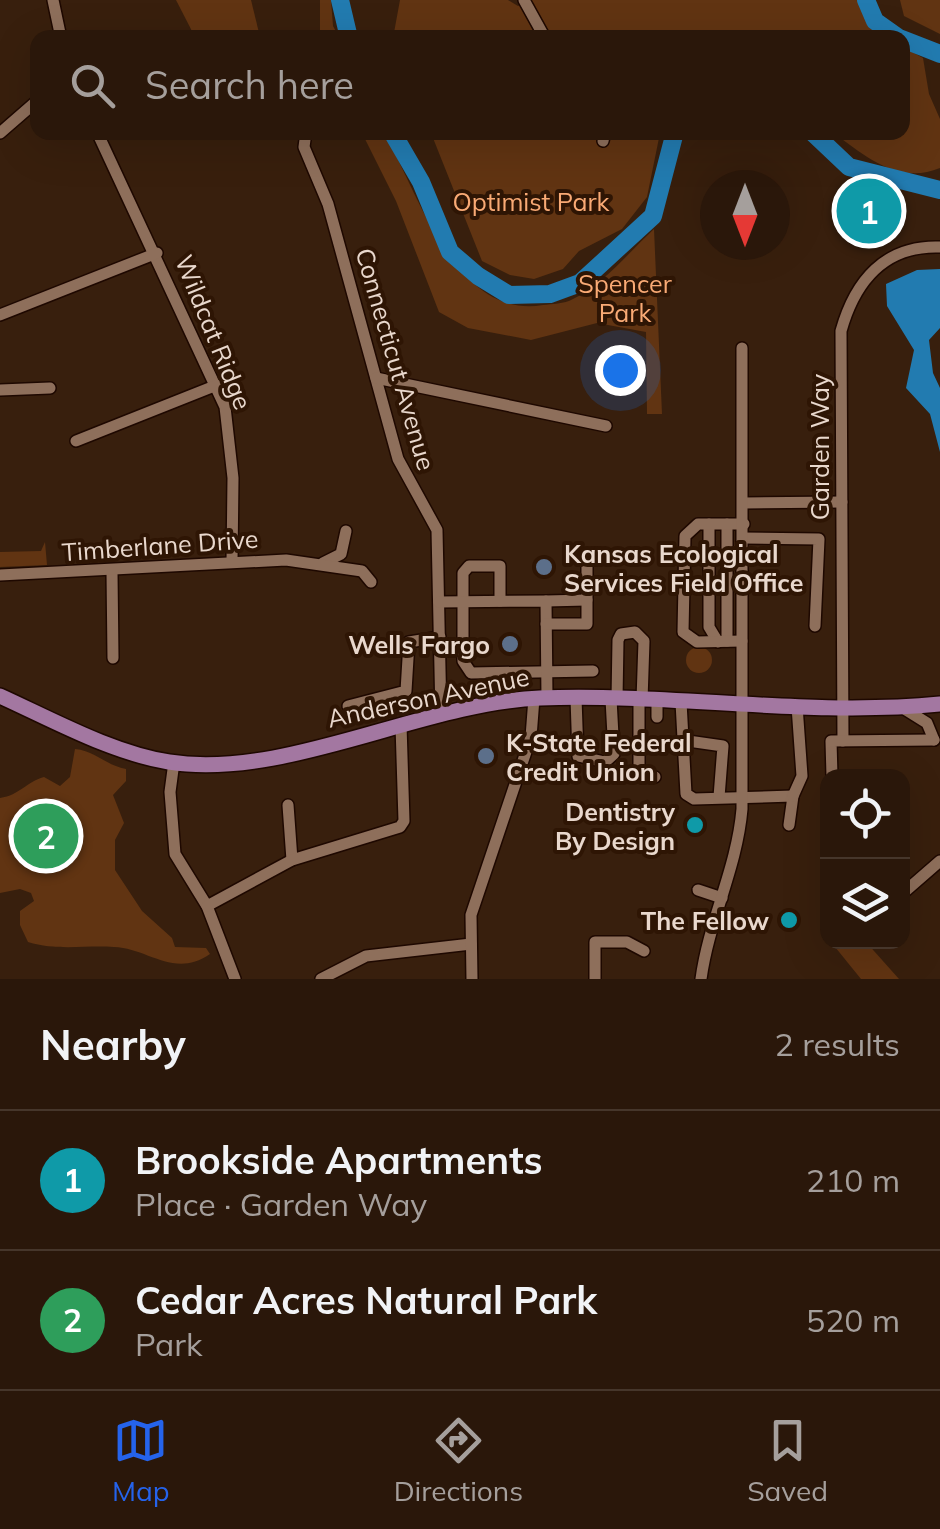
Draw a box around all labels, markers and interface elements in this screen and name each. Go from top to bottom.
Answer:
search box [30,30,910,140]
icon: search [65,58,120,113]
text: Search here [145,61,354,109]
north arrow [700,170,790,260]
pin: 1 [836,174,902,248]
park label: Optimist Park [453,186,611,217]
street label: Connecticut Avenue [349,244,443,474]
street label: Wildcat Ridge [169,250,259,414]
park label: Spencer Park [578,268,672,328]
your location [595,345,646,396]
street label: Garden Way [804,374,835,520]
street label: Timberlane Drive [61,523,259,567]
place label: Kansas Ecological Services Field Office [564,538,803,598]
marker: Kansas Ecological Services Field Office [533,556,555,578]
place label: Wells Fargo [348,629,490,660]
marker: Wells Fargo [499,633,521,655]
street label: Anderson Avenue [324,660,532,734]
place label: K-State Federal Credit Union [506,727,692,787]
marker: K-State Federal Credit Union [475,745,497,767]
map controls [820,769,910,949]
button: locate [820,769,910,859]
place label: Dentistry By Design [555,796,675,856]
pin: 2 [13,798,78,874]
marker: Dentistry By Design [684,814,706,836]
button: layers [820,859,910,949]
place label: The Fellow [641,905,769,936]
marker: The Fellow [778,909,800,931]
text: Nearby [40,1018,186,1071]
text: 2 results [775,1024,900,1064]
text: Brookside Apartments [135,1136,543,1184]
text: 1 [63,1160,82,1200]
text: 210 m [806,1160,900,1200]
text: Place · Garden Way [135,1184,427,1224]
text: Cedar Acres Natural Park [135,1276,597,1324]
text: 2 [63,1300,82,1340]
text: 520 m [806,1300,900,1340]
text: Park [135,1324,202,1364]
tab: Map [112,1413,170,1508]
tab: Directions [394,1413,523,1508]
tab: Saved [747,1413,828,1508]

